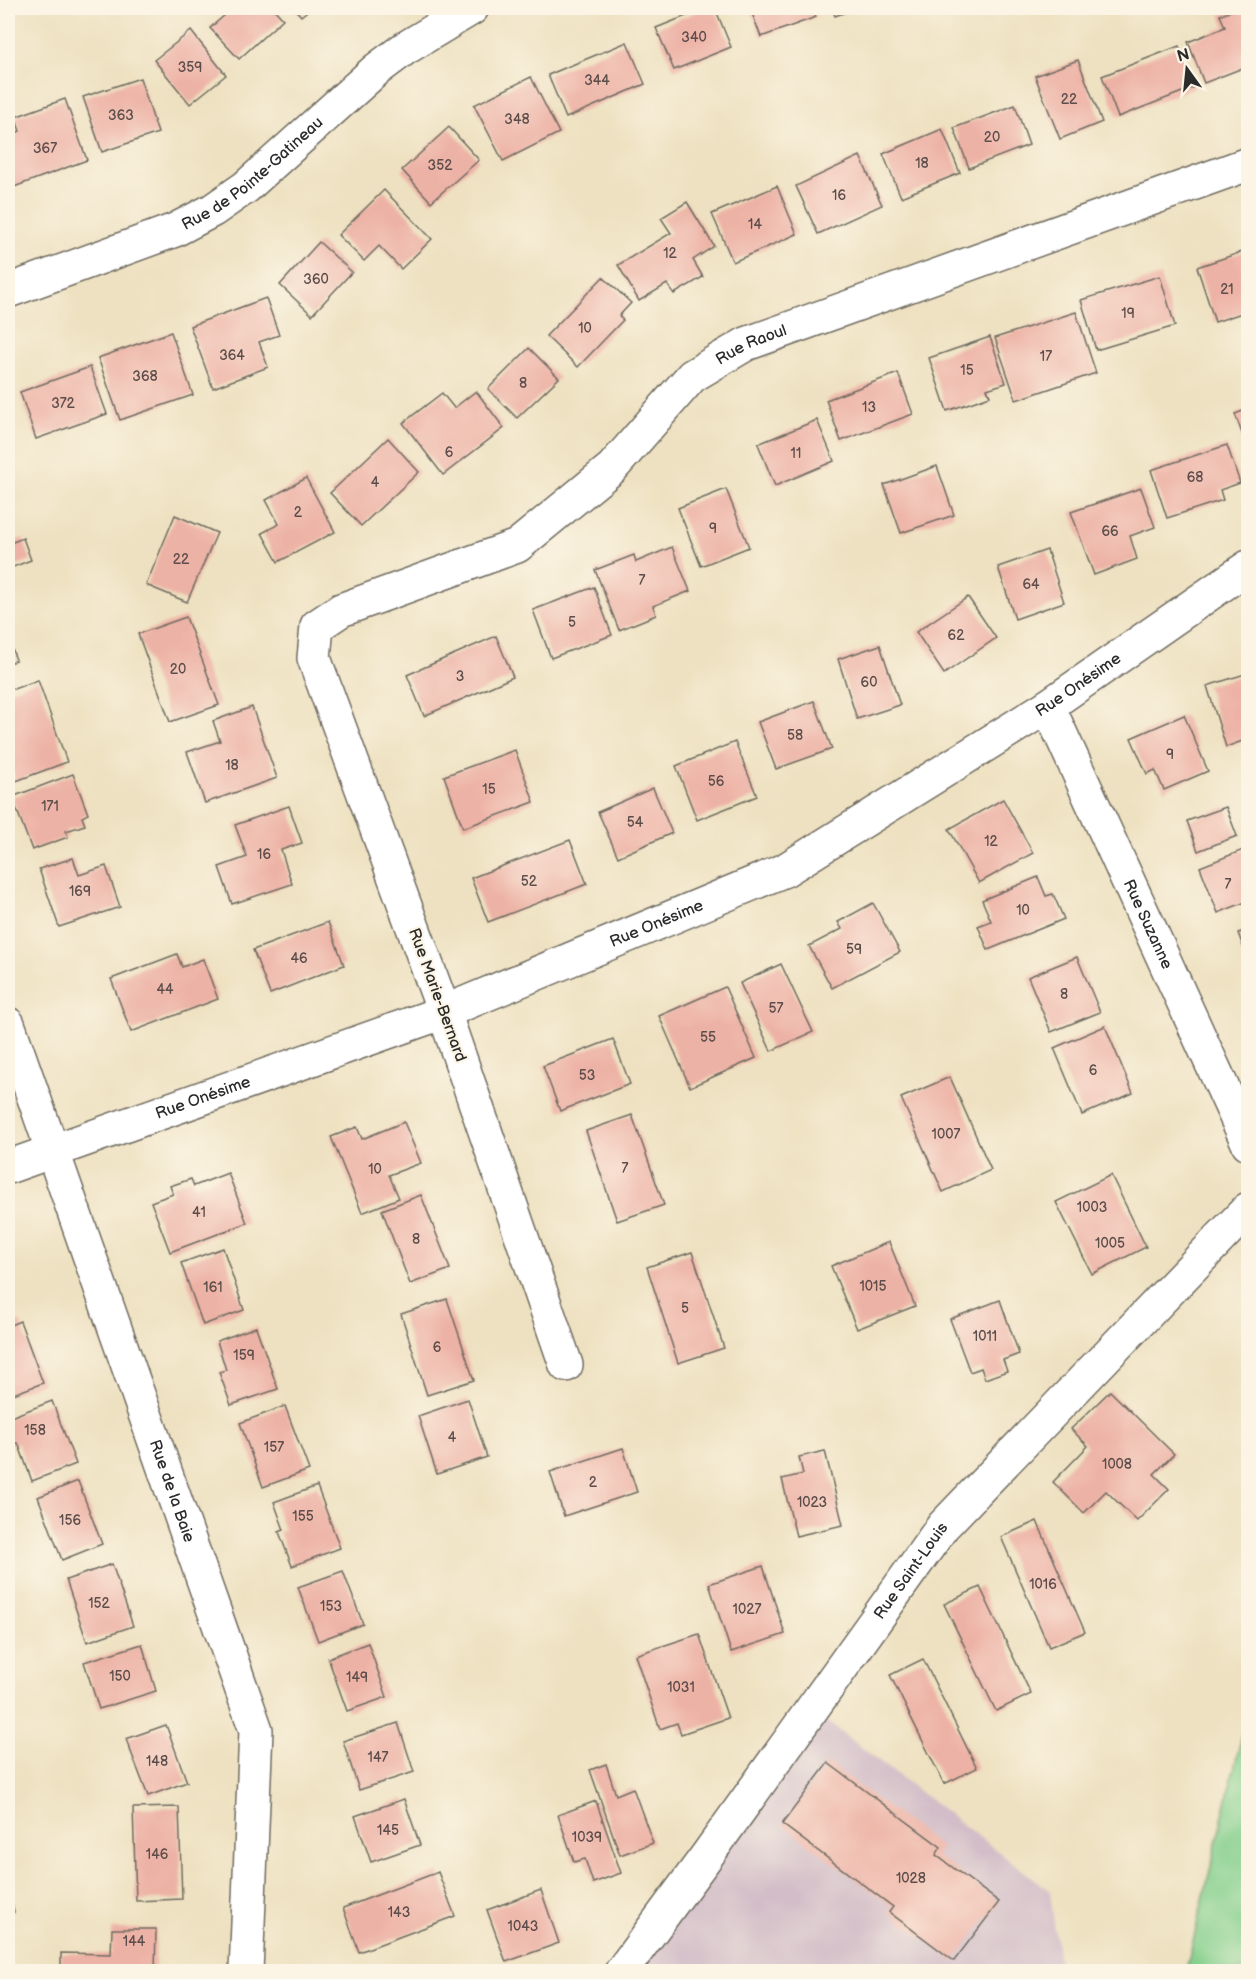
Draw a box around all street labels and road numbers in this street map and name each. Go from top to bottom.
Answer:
street label: Rue de Pointe-Gatineau [178,113,327,234]
street label: Rue Raoul [712,321,789,369]
street label: Rue Onésime [1032,648,1125,721]
street label: Rue Suzanne [1119,876,1177,973]
street label: Rue Onésime [607,895,707,951]
street label: Rue Marie-Bernard [404,926,470,1064]
street label: Rue Onésime [153,1072,254,1123]
street label: Rue de la Baie [145,1437,199,1545]
street label: Rue Saint-Louis [870,1519,952,1623]

